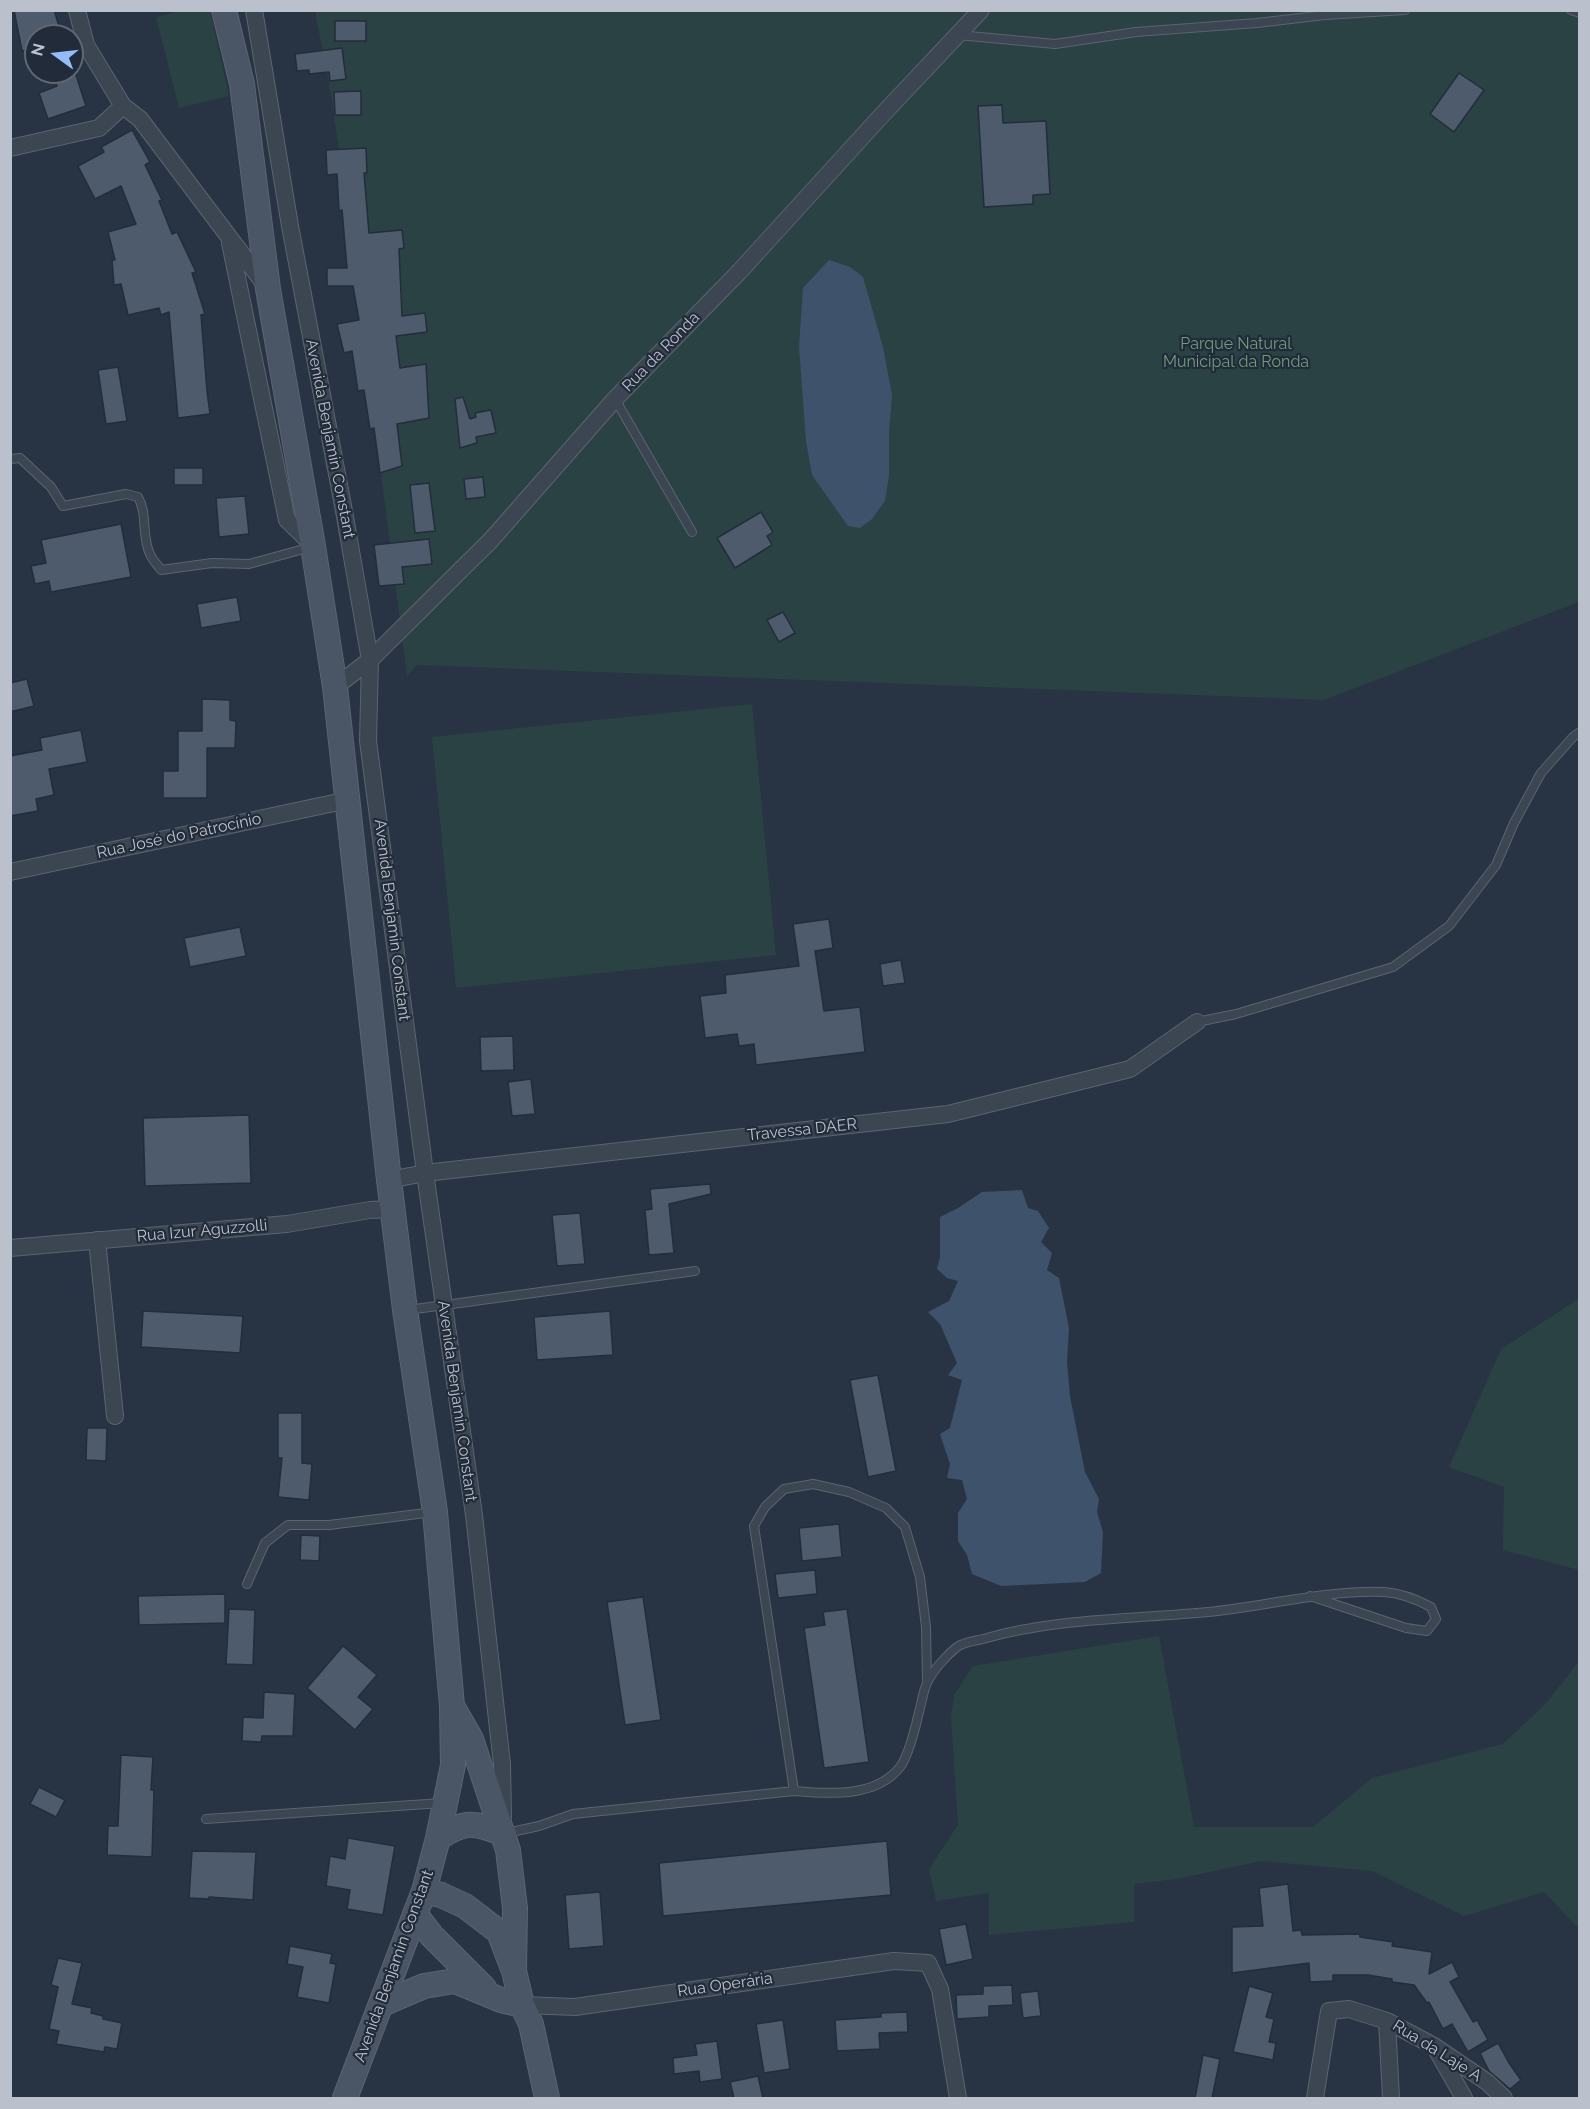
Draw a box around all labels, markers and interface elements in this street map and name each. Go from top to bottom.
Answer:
north arrow [24,24,84,84]
text: N [27,41,49,58]
street label: Rua da Ronda [618,308,704,396]
park label: Parque Natural Municipal da Ronda [1163,334,1309,372]
street label: Avenida Benjamin Constant [301,338,359,540]
street label: Rua José do Patrocínio [95,809,263,863]
street label: Avenida Benjamin Constant [370,818,414,1022]
street label: Travessa DAER [746,1115,858,1145]
street label: Rua Izur Aguzzolli [136,1216,268,1246]
street label: Avenida Benjamin Constant [433,1299,481,1503]
street label: Avenida Benjamin Constant [350,1867,438,2065]
street label: Rua Operária [676,1969,774,2001]
street label: Rua da Laje A [1389,2016,1485,2086]

